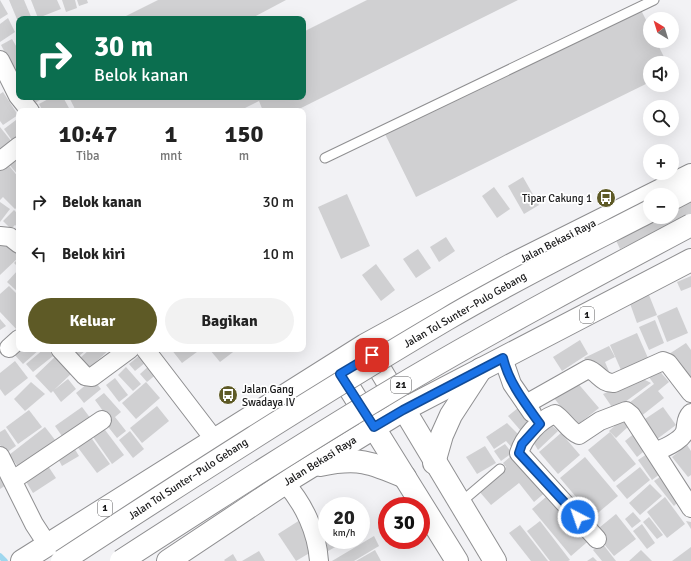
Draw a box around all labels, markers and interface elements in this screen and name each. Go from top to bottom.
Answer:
north arrow [643,12,679,48]
map controls [643,12,679,224]
text: 30 m [94,30,153,64]
icon: right [28,32,80,84]
button: sound [643,56,679,92]
text: Belok kanan [94,64,188,86]
button: search [643,100,679,136]
text: 10:47 [59,119,117,149]
text: 1 [165,119,177,149]
text: 150 [225,119,263,149]
button: + [643,144,679,180]
text: Tiba [76,148,100,164]
text: mnt [160,148,182,164]
text: m [239,148,249,164]
bus stop icon: Tipar Cakung 1 [595,187,617,209]
button: − [643,188,679,224]
icon: right [28,191,50,213]
place label: Tipar Cakung 1 [522,192,592,205]
text: Belok kanan [62,193,142,211]
text: 30 m [263,193,294,211]
street label: Jalan Bekasi Raya [518,216,599,266]
icon: left [28,243,50,265]
text: Belok kiri [62,245,125,263]
text: 10 m [263,245,294,263]
street label: Jalan Tol Sunter–Pulo Gebang [401,269,529,351]
button: Keluar [28,298,157,344]
button: Bagikan [165,298,294,344]
road number: 1 [580,307,594,323]
pin [355,338,389,372]
icon: arrive [361,344,383,366]
road number: 21 [391,377,411,393]
place label: Jalan Gang Swadaya IV [242,383,296,409]
bus stop icon: Jalan Gang Swadaya IV [217,384,239,406]
street label: Jalan Bekasi Raya [281,433,359,489]
street label: Jalan Tol Sunter–Pulo Gebang [126,435,250,523]
position arrow [557,496,599,538]
speed limit sign: 30 [378,497,430,549]
road number: 1 [98,500,112,516]
text: 20 [333,505,355,530]
text: km/h [333,527,355,539]

